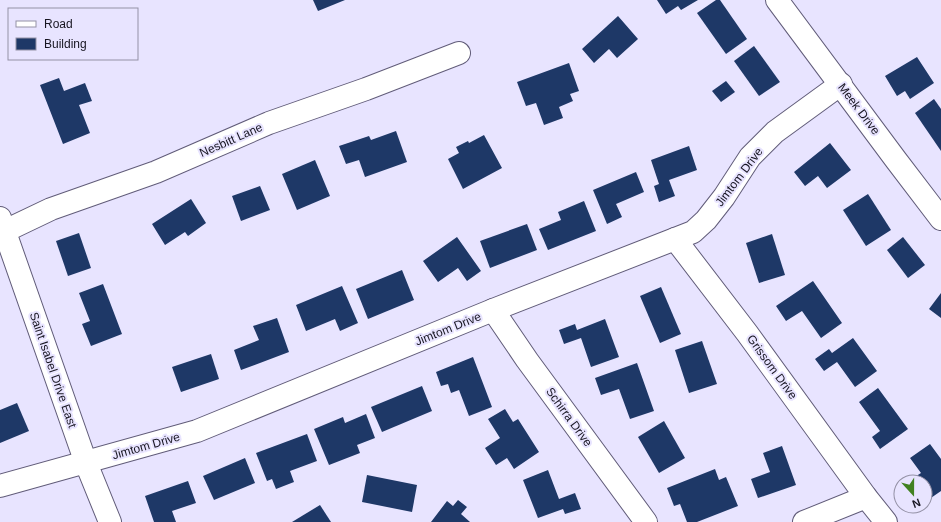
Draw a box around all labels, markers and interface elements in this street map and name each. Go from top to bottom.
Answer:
legend [8,8,138,60]
text: Road [44,17,73,31]
text: Building [44,37,87,51]
street label: Meek Drive [835,81,883,138]
street label: Nesbitt Lane [197,120,265,160]
street label: Jimtom Drive [712,145,766,209]
street label: Jimtom Drive [413,309,483,349]
street label: Saint Isabel Drive East [27,310,80,430]
street label: Grissom Drive [744,332,800,402]
street label: Schirra Drive [543,385,595,449]
street label: Jimtom Drive [110,430,182,462]
north arrow [893,474,933,514]
text: N [911,496,922,510]

